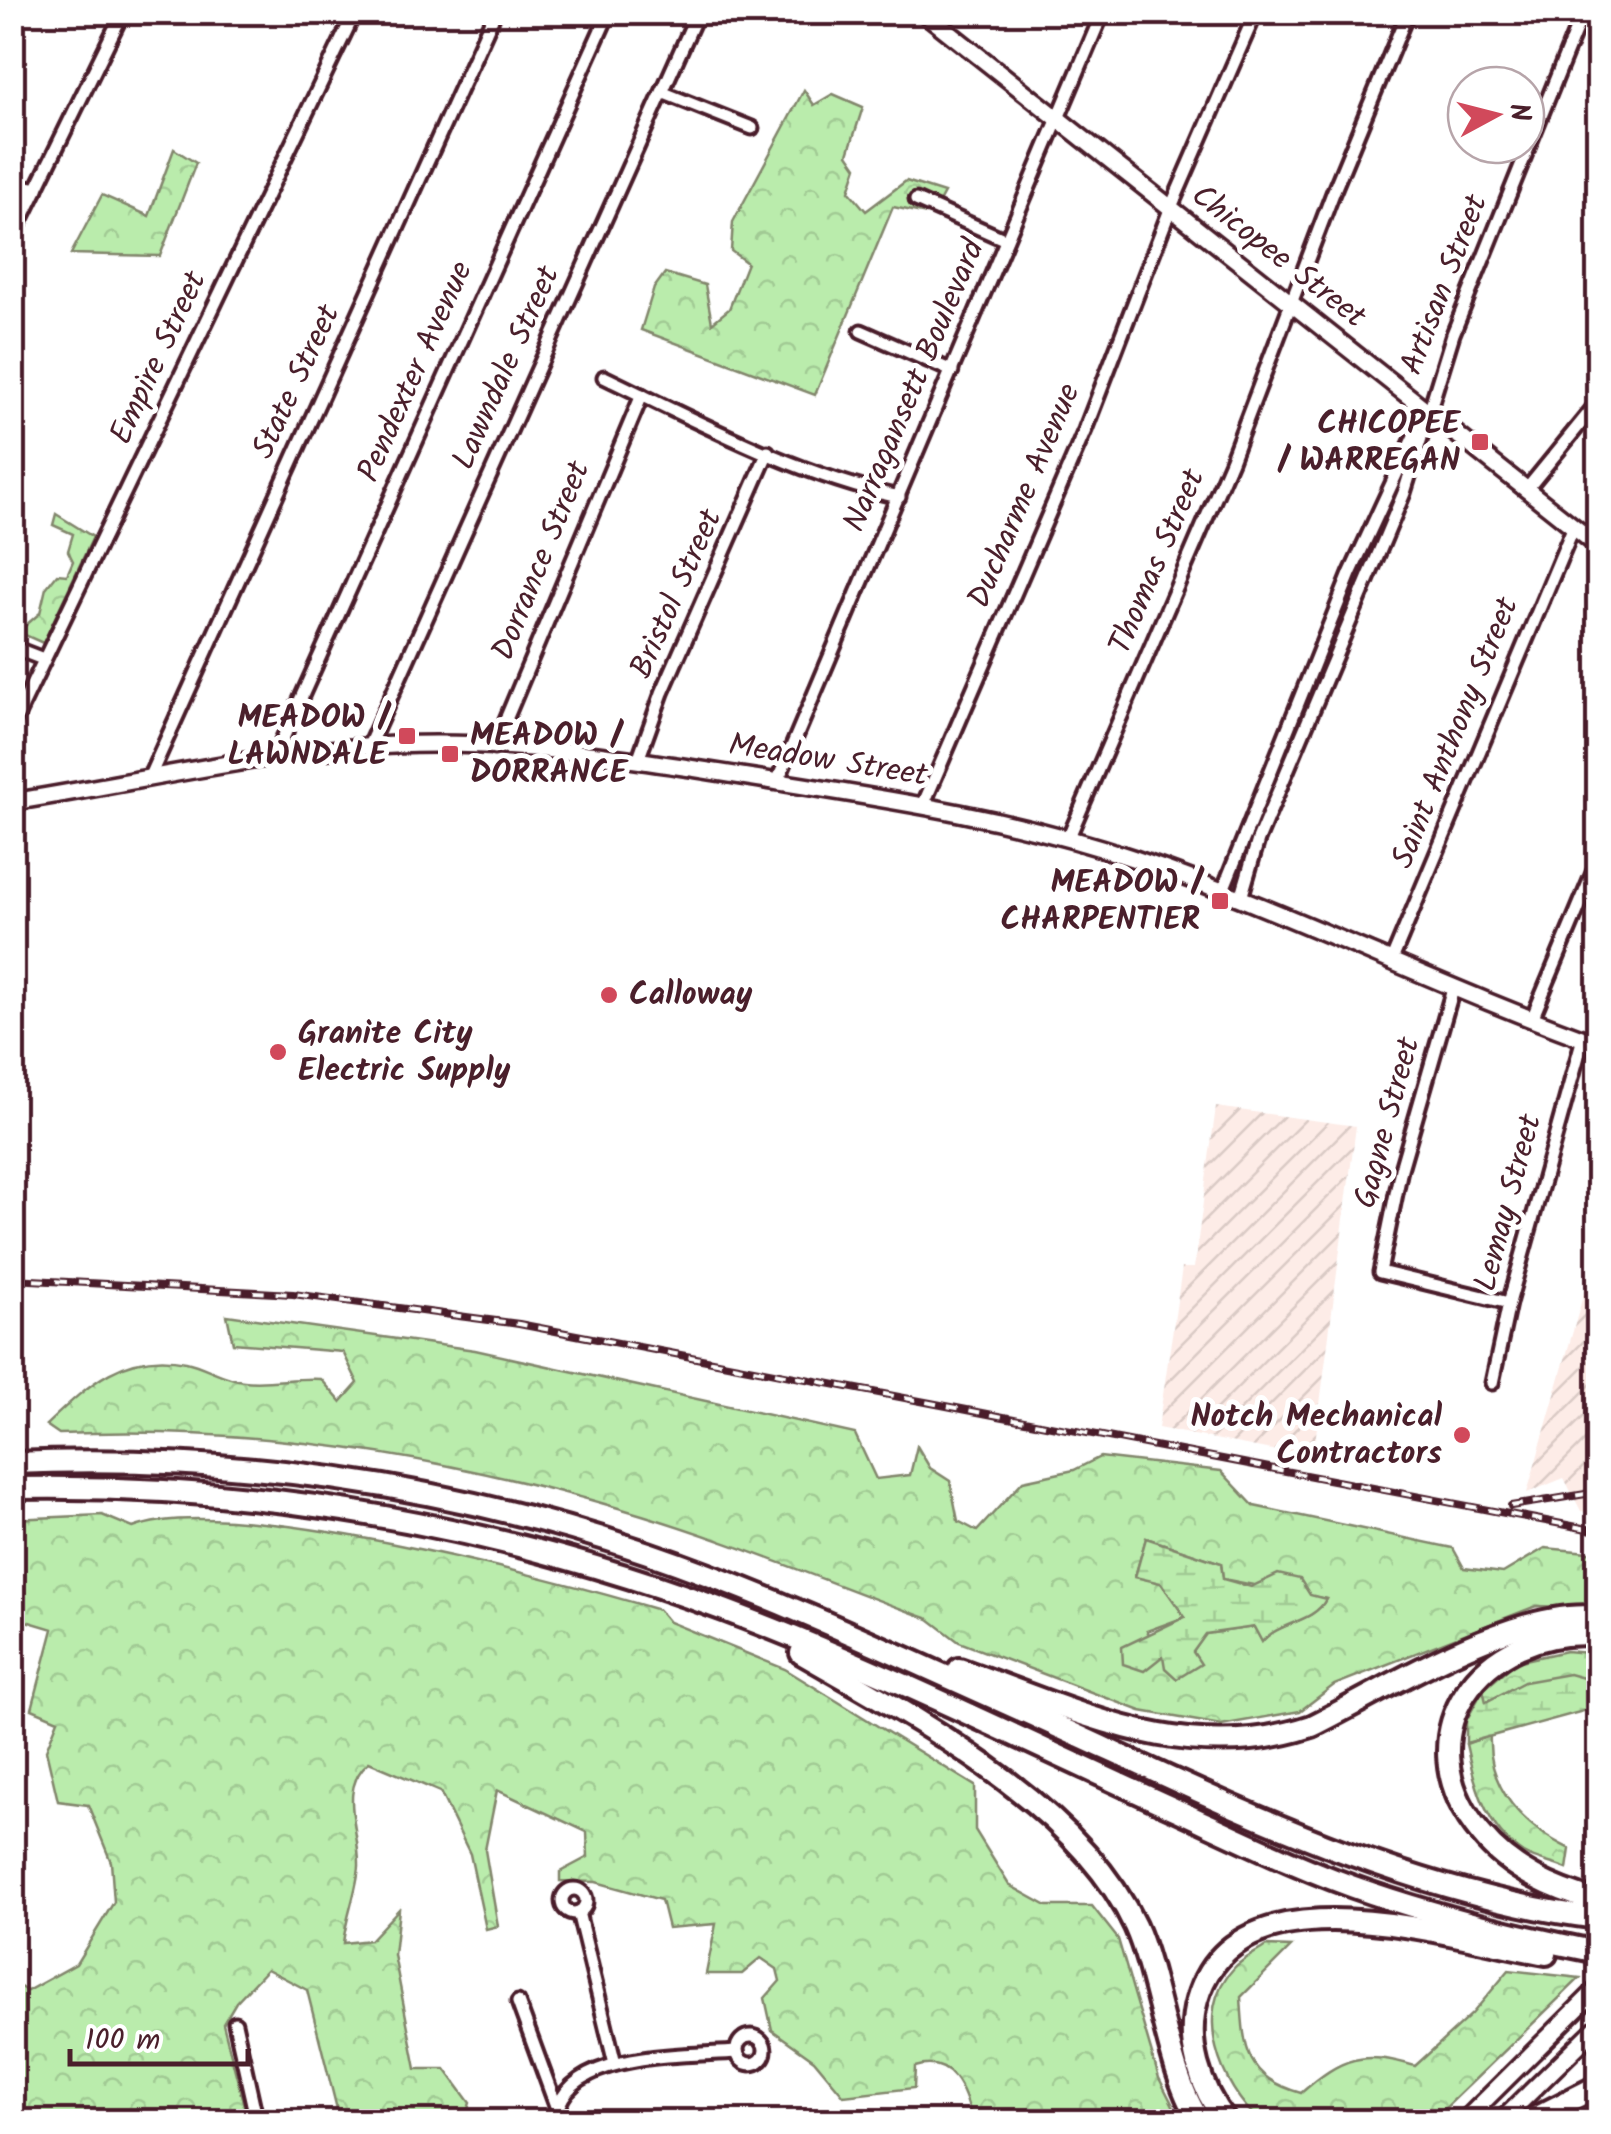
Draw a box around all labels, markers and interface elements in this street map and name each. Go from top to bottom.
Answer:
north arrow [1446,65,1546,165]
text: N [1495,101,1542,124]
street label: Chicopee Street [1179,172,1377,342]
street label: Artisan Street [1387,187,1503,383]
street label: Narragansett Boulevard [830,231,1000,540]
street label: Pendexter Avenue [344,253,488,491]
street label: Lawndale Street [439,257,575,478]
street label: Empire Street [97,262,222,453]
street label: State Street [239,296,355,468]
street label: Ducharme Avenue [955,376,1095,616]
place label: CHICOPEE / WARREGAN [1277,399,1461,487]
marker: CHICOPEE / WARREGAN [1469,431,1491,453]
street label: Dorrance Street [479,453,605,668]
street label: Thomas Street [1096,461,1220,663]
street label: Bristol Street [617,500,737,687]
street label: Saint Anthony Street [1378,589,1534,876]
place label: MEADOW / LAWNDALE [227,693,392,781]
place label: MEADOW / DORRANCE [470,711,629,799]
street label: Meadow Street [725,720,932,802]
marker: MEADOW / LAWNDALE [396,725,418,747]
marker: MEADOW / DORRANCE [439,743,461,765]
place label: MEADOW / CHARPENTIER [1000,858,1205,946]
marker: MEADOW / CHARPENTIER [1209,890,1231,912]
place label: Calloway [629,970,753,1021]
marker: Calloway [598,984,620,1006]
place label: Granite City Electric Supply [298,1009,511,1097]
street label: Gagne Street [1341,1031,1435,1214]
marker: Granite City Electric Supply [267,1041,289,1063]
street label: Lemay Street [1461,1108,1557,1297]
place label: Notch Mechanical Contractors [1190,1392,1442,1480]
marker: Notch Mechanical Contractors [1451,1424,1473,1446]
scale bar [70,2004,248,2066]
text: 100 m [85,2017,160,2065]

